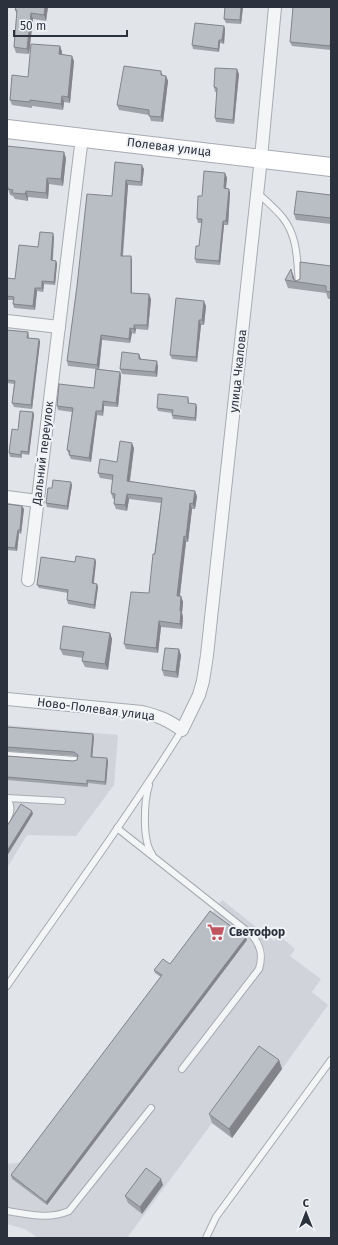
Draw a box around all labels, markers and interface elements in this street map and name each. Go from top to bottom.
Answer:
scale bar [14,12,127,38]
text: 50 m [20,19,46,33]
street label: Полевая улица [126,135,212,159]
street label: улица Чкалова [227,329,249,413]
street label: Дальний переулок [30,399,56,507]
street label: Ново-Полевая улица [36,695,156,723]
supermarket icon: Светофор [206,922,226,942]
place label: Светофор [229,925,285,939]
north arrow [286,1193,326,1233]
text: С [303,1197,310,1210]

